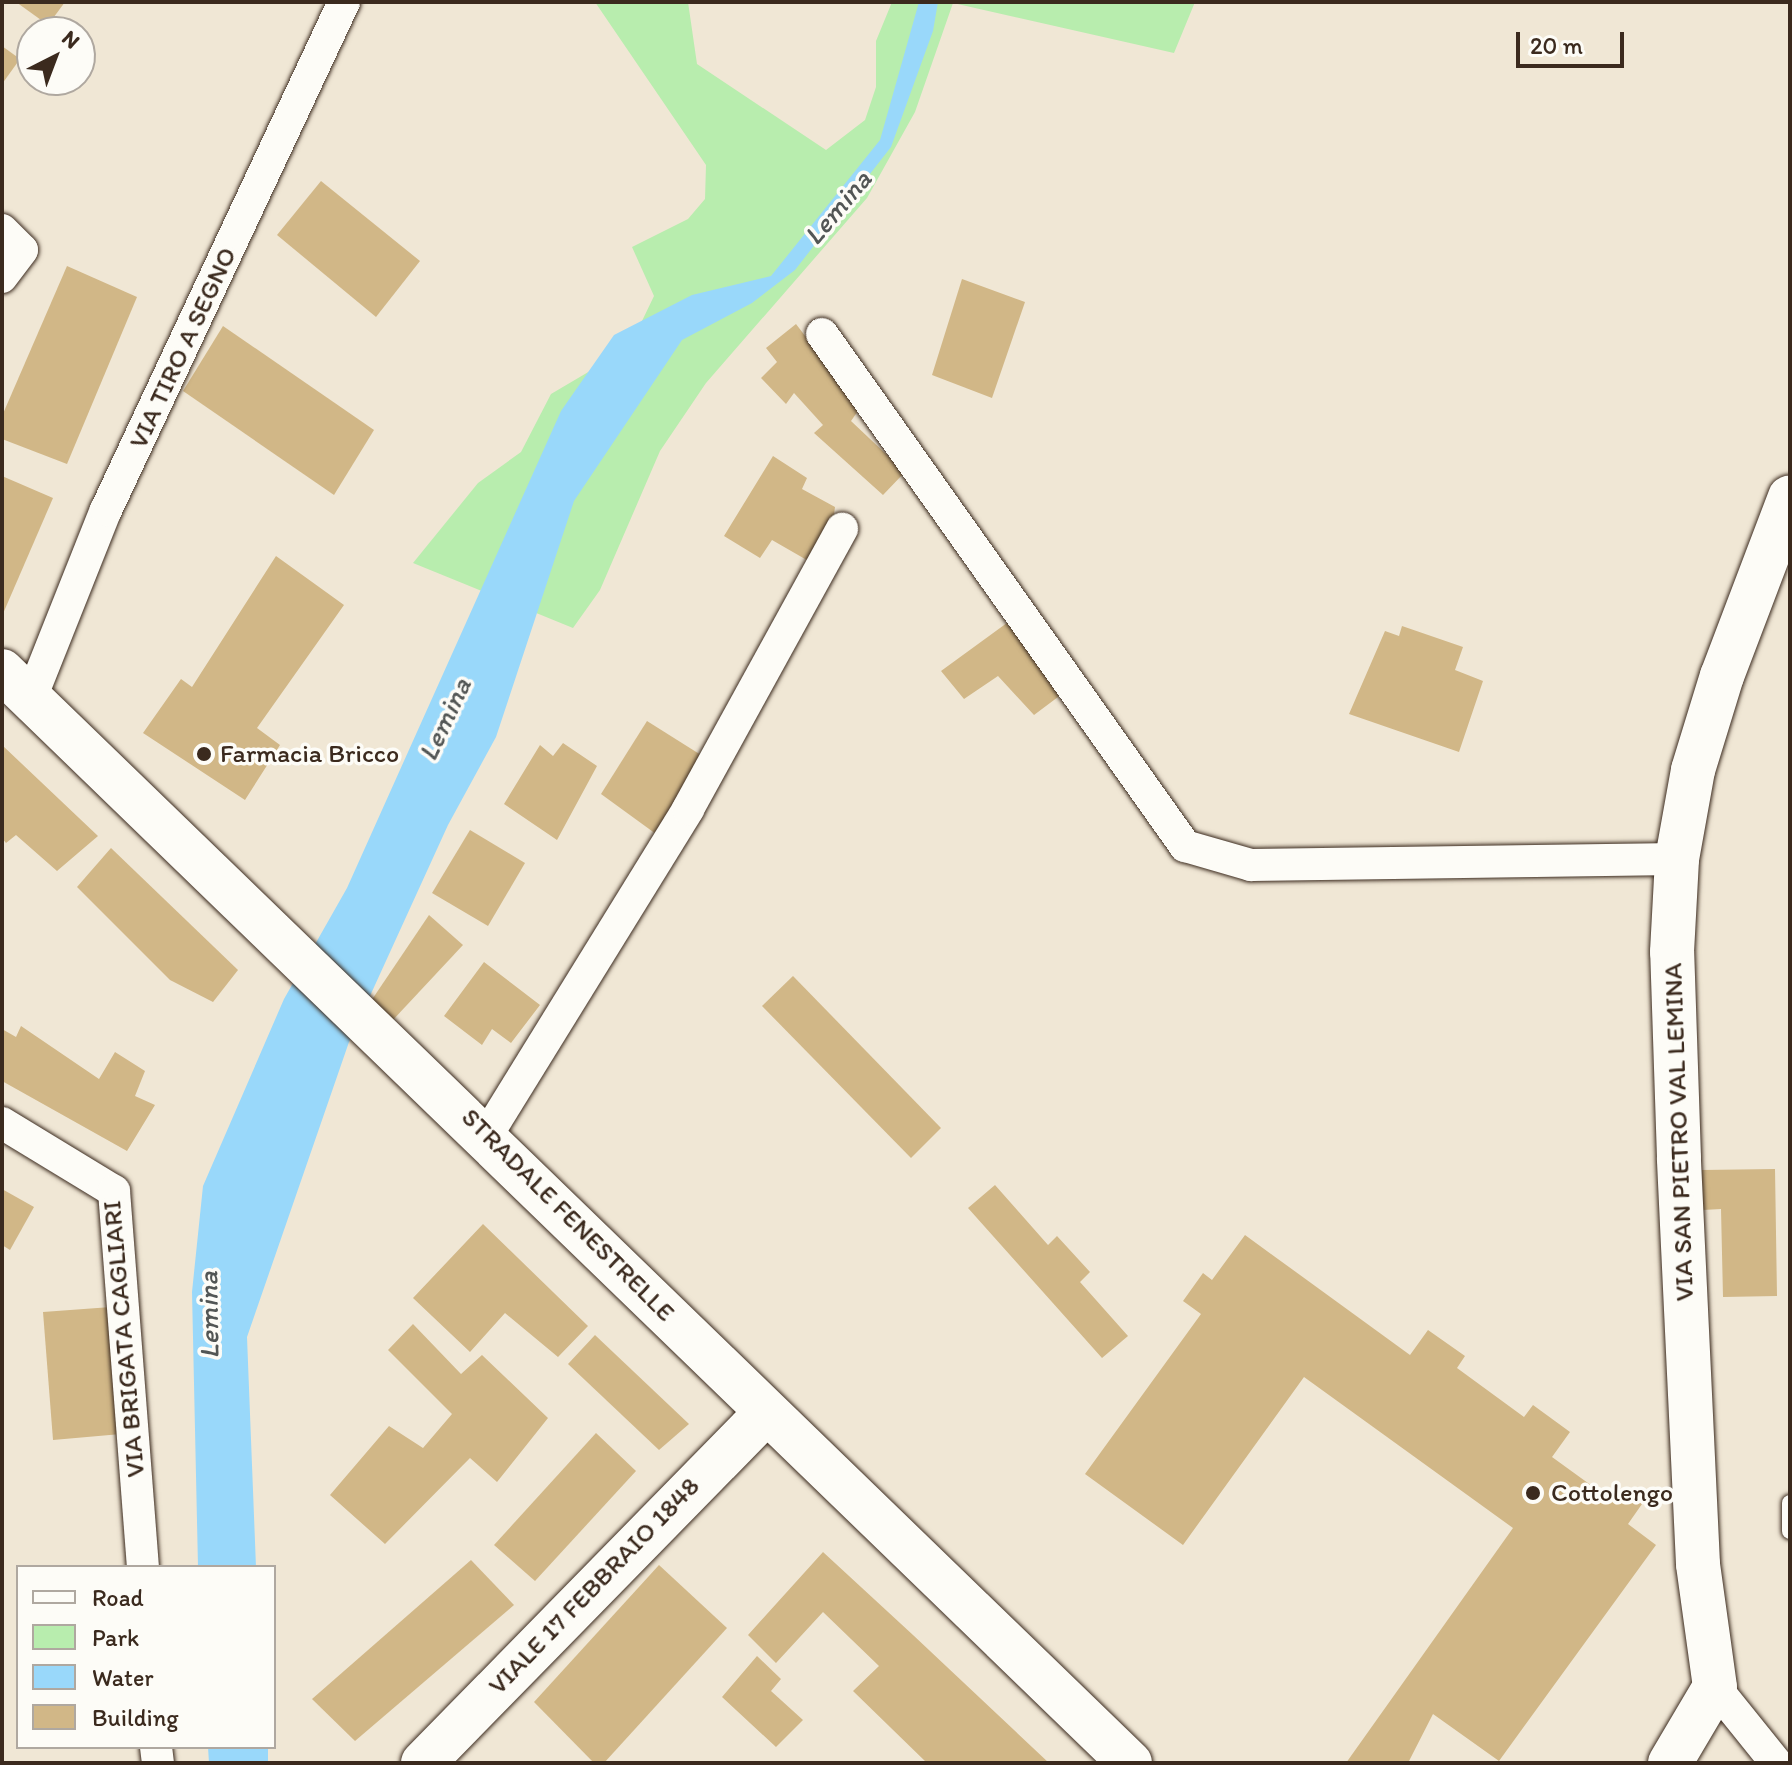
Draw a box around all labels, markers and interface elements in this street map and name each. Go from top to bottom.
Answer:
north arrow [16,16,96,96]
scale bar [1520,16,1628,66]
text: N [56,24,86,54]
text: 20 m [1530,31,1583,60]
water label: Lemina [796,163,878,251]
street label: VIA TIRO A SEGNO [123,243,243,453]
water label: Lemina [410,672,478,766]
place label: Farmacia Bricco [220,738,399,770]
marker: Farmacia Bricco [195,745,213,763]
street label: VIA SAN PIETRO VAL LEMINA [1658,963,1700,1301]
street label: STRADALE FENESTRELLE [455,1102,681,1328]
street label: VIA BRIGATA CAGLIARI [96,1201,152,1477]
water label: Lemina [190,1271,226,1359]
street label: VIALE 17 FEBBRAIO 1848 [482,1471,706,1701]
place label: Cottolengo [1551,1477,1673,1509]
marker: Cottolengo [1522,1482,1544,1504]
legend [16,1565,276,1749]
text: Road [92,1583,144,1612]
text: Park [92,1623,139,1652]
text: Water [92,1663,154,1692]
text: Building [92,1703,179,1732]

